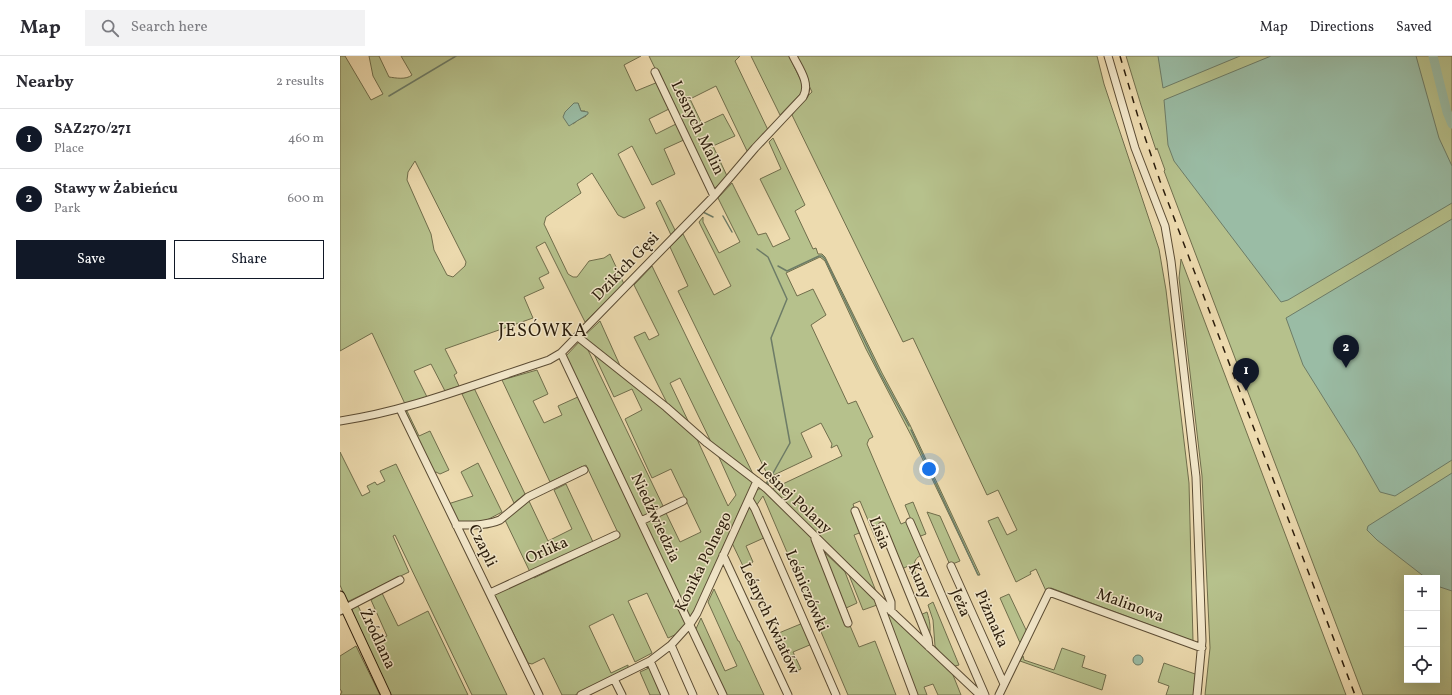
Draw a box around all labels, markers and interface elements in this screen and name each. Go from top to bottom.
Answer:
search box [85,10,365,46]
text: Map [20,15,61,41]
icon: search [99,17,121,39]
text: Search here [131,17,208,38]
text: Map [1260,18,1288,37]
text: Directions [1310,18,1374,37]
text: Saved [1396,18,1432,37]
text: Nearby [16,71,74,94]
text: 2 results [276,73,324,91]
street label: Leśnych Malin [665,77,729,179]
text: SAZ270/271 [54,119,131,140]
text: 1 [26,130,32,148]
text: 460 m [288,130,324,148]
text: Place [54,140,84,158]
text: Stawy w Żabieńcu [54,179,178,200]
text: 2 [26,190,32,208]
text: 600 m [287,190,324,208]
text: Park [54,200,81,218]
street label: Dzikich Gęsi [587,227,665,306]
button: Save [16,240,166,279]
button: Share [174,240,324,279]
district label: JESÓWKA [498,319,588,344]
pin: 2 [1333,335,1359,368]
pin: 1 [1233,358,1259,391]
street label: Leśnej Polany [751,458,837,540]
your location [919,459,939,479]
street label: Niedźwiedzia [625,470,685,566]
street label: Konika Polnego [670,508,738,616]
street label: Lisia [863,513,895,553]
street label: Czapli [462,521,502,571]
street label: Orlika [522,532,572,570]
street label: Leśniczówki [779,547,833,636]
street label: Leśnych Kwiatów [733,559,805,679]
street label: Kuny [902,560,936,603]
map controls [1404,575,1440,683]
button: + [1404,575,1440,611]
street label: Malinowa [1093,584,1167,628]
street label: Jeża [944,585,976,621]
street label: Piżmaka [969,587,1013,651]
street label: Źródlana [353,605,401,673]
button: − [1404,611,1440,647]
button: locate [1404,647,1440,683]

